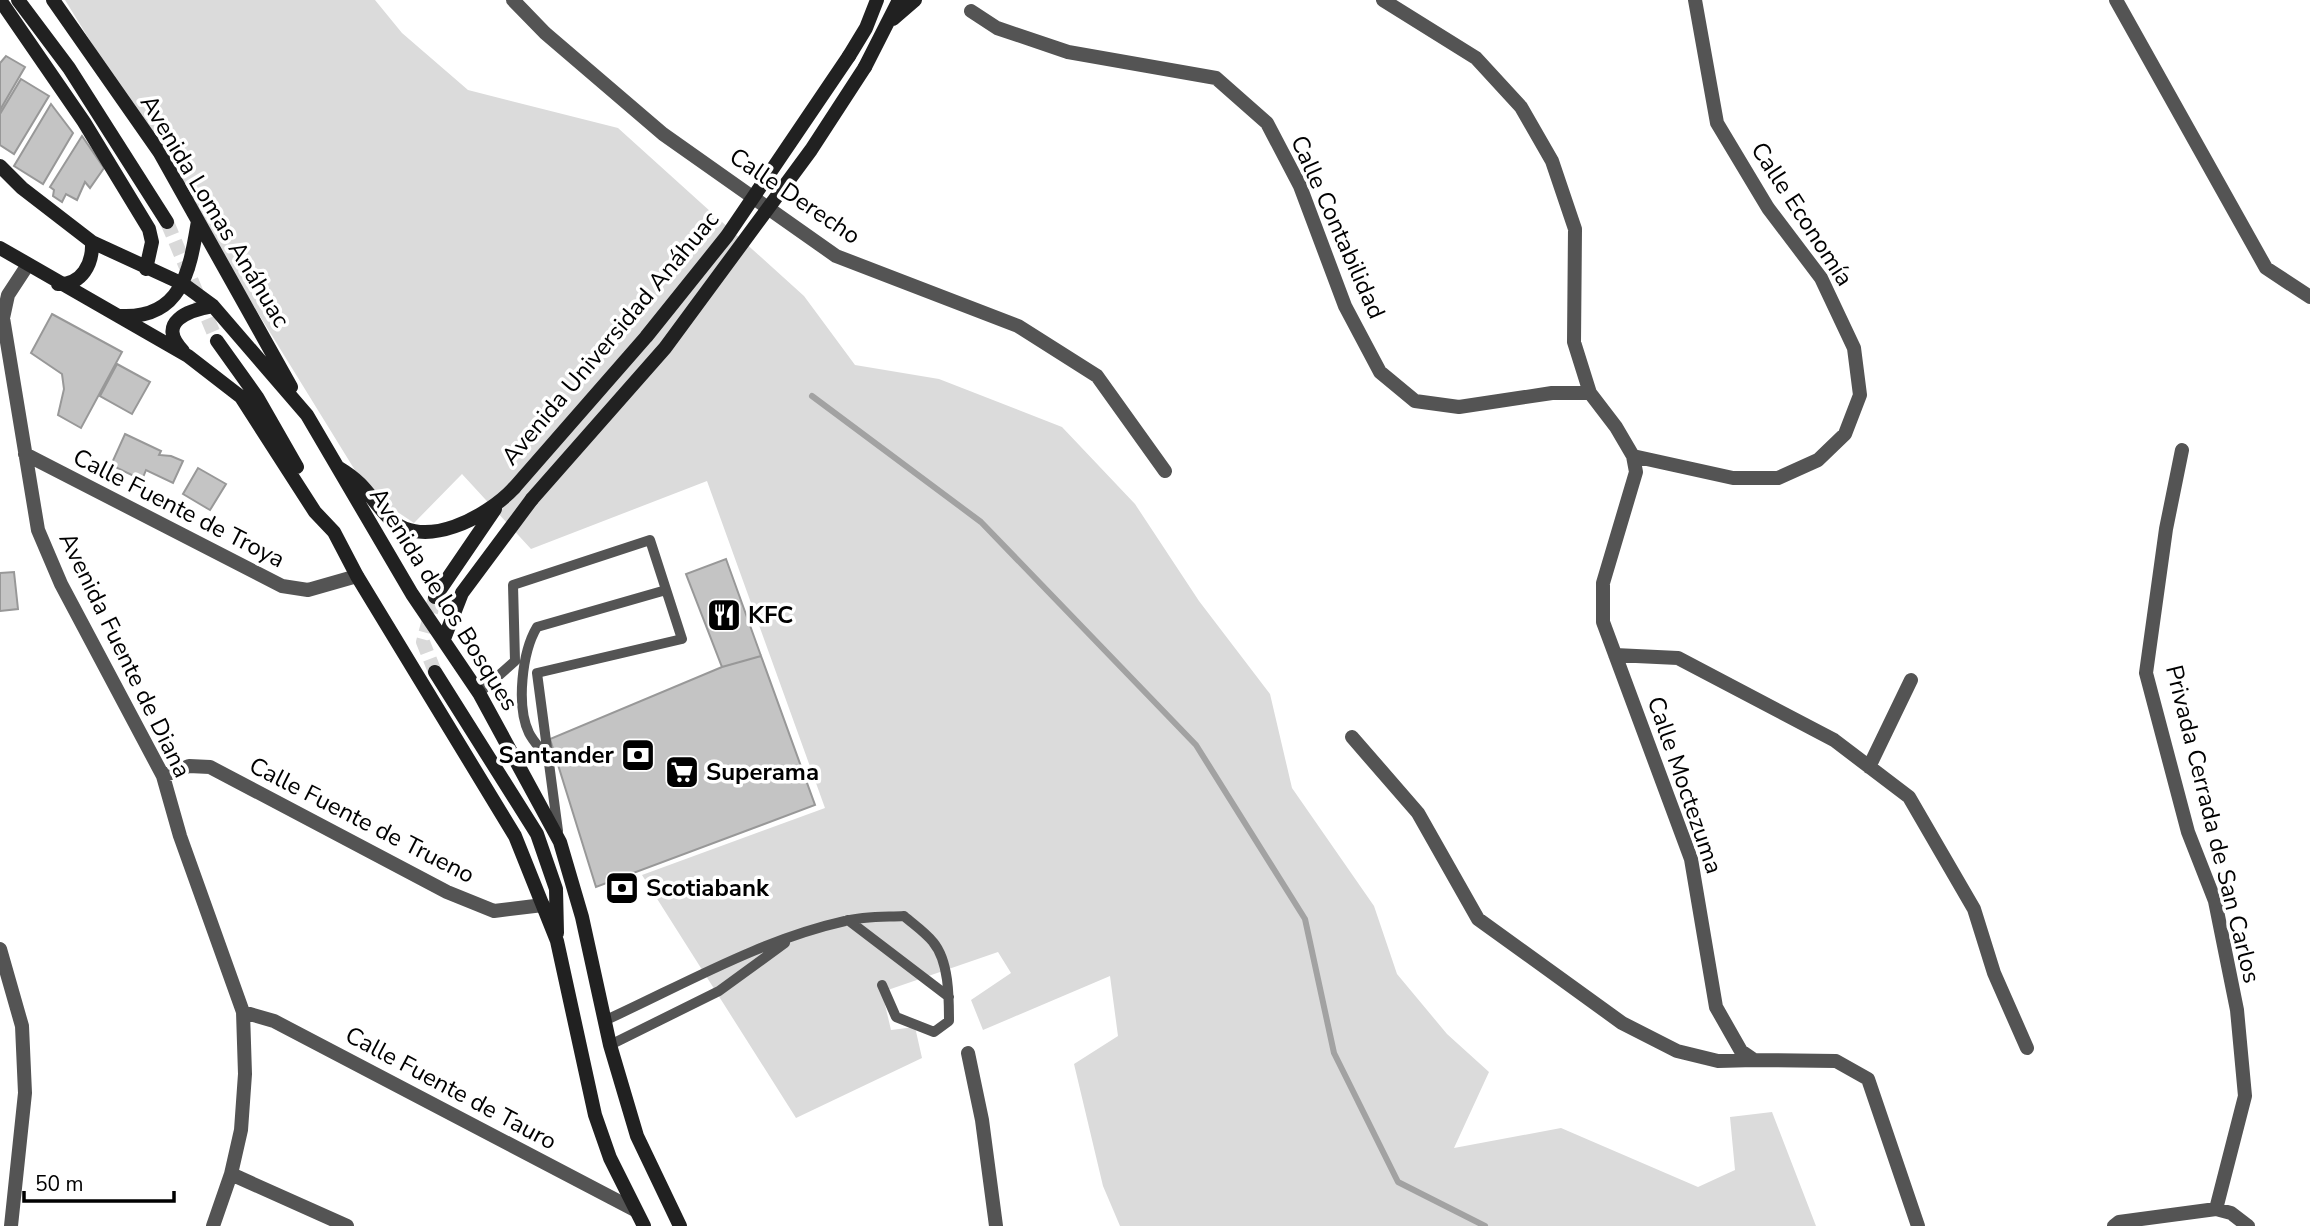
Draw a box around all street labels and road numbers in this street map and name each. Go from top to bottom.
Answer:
street label: Avenida Lomas Anáhuac [133,89,297,333]
street label: Calle Contabilidad [1283,130,1393,324]
street label: Calle Economía [1744,136,1860,292]
street label: Calle Derecho [723,140,867,252]
street label: Avenida Universidad Anáhuac [494,204,726,472]
street label: Calle Fuente de Troya [68,441,290,575]
street label: Avenida de los Bosques [362,481,526,717]
street label: Avenida Fuente de Diana [52,527,198,783]
street label: Privada Cerrada de San Carlos [2158,662,2268,986]
street label: Calle Moctezuma [1640,692,1730,878]
street label: Calle Fuente de Trueno [244,749,480,891]
street label: Calle Fuente de Tauro [340,1019,562,1157]

